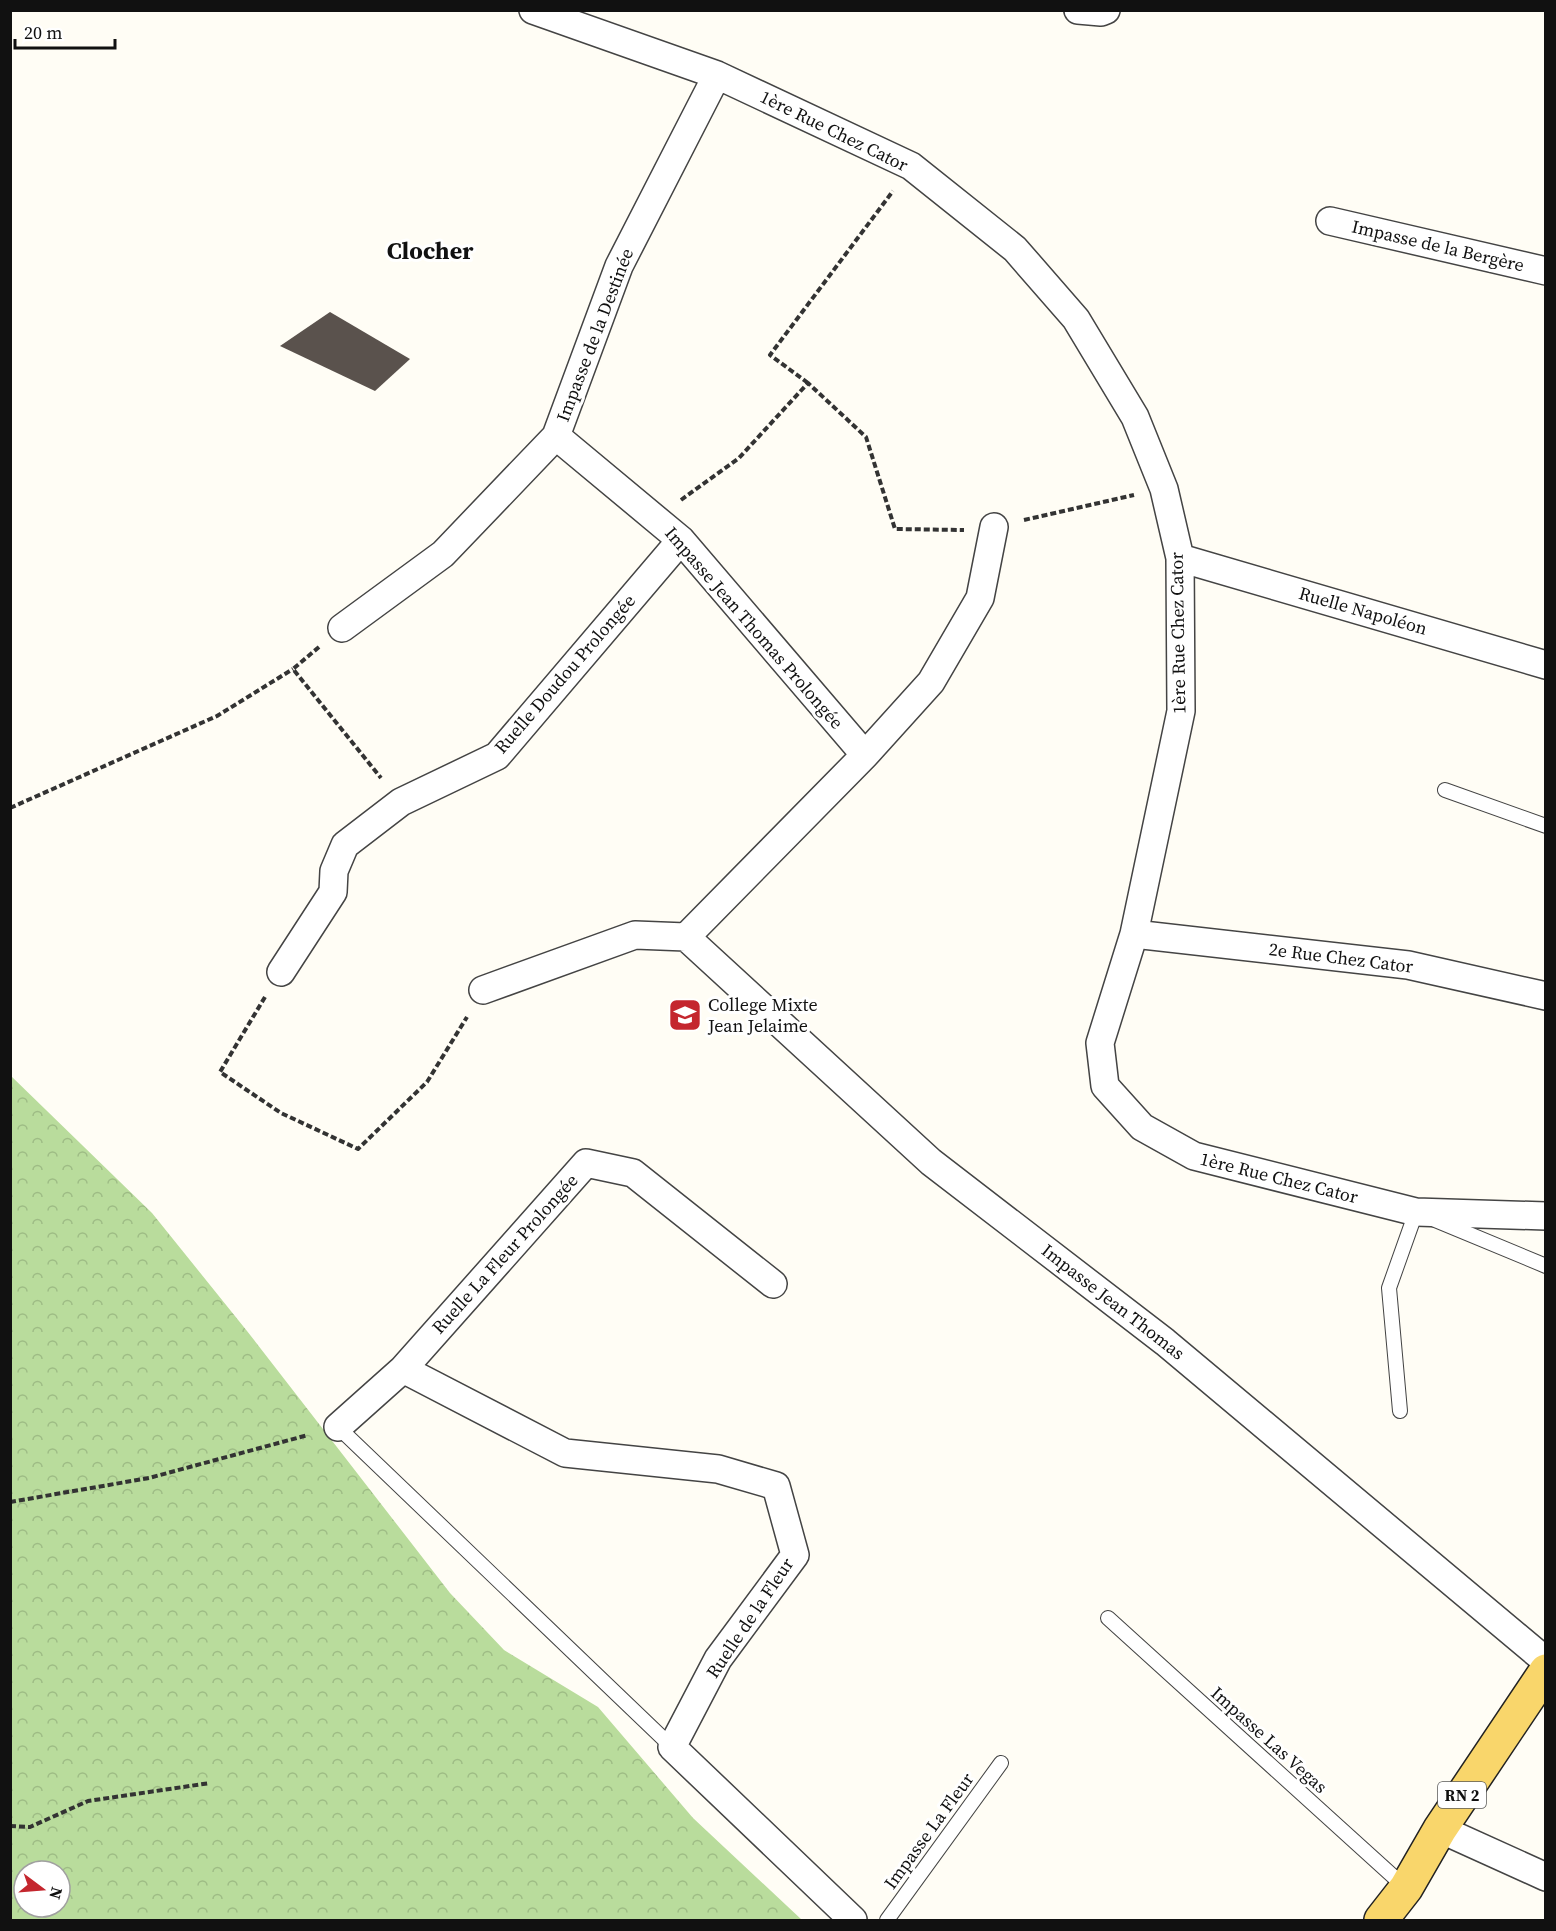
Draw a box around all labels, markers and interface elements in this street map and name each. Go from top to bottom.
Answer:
scale bar [15,12,116,50]
text: 20 m [24,20,62,45]
street label: 1ère Rue Chez Cator [756,84,913,177]
street label: Impasse de la Bergère [1349,214,1527,278]
district label: Clocher [387,234,474,267]
street label: Impasse de la Destinée [550,245,639,425]
street label: Impasse Jean Thomas Prolongée [659,521,849,734]
street label: 1ère Rue Chez Cator [1164,552,1191,714]
street label: Ruelle Napoléon [1296,580,1430,641]
street label: Ruelle Doudou Prolongée [488,589,641,759]
street label: 2e Rue Chez Cator [1267,936,1415,979]
place label: College Mixte Jean Jelaime [707,992,818,1038]
school or university icon: College Mixte Jean Jelaime [667,997,703,1033]
street label: 1ère Rue Chez Cator [1198,1146,1361,1209]
street label: Ruelle La Fleur Prolongée [426,1168,583,1339]
street label: Impasse Jean Thomas [1037,1238,1190,1366]
street label: Ruelle de la Fleur [700,1552,799,1683]
street label: Impasse Las Vegas [1206,1681,1333,1799]
street label: Impasse La Fleur [878,1767,980,1894]
road number: RN 2 [1438,1782,1486,1808]
north arrow [12,1859,72,1919]
text: N [44,1885,69,1902]

